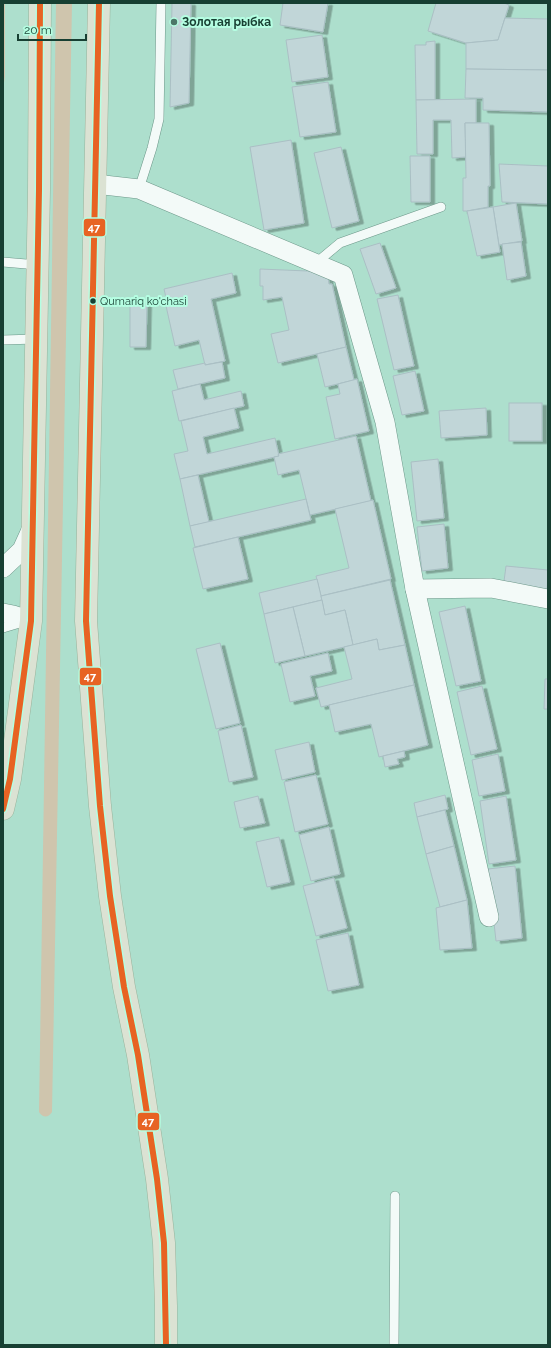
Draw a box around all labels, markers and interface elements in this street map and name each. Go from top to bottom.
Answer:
place label: Золотая рыбка [182,15,271,29]
scale bar [18,16,86,42]
marker: Золотая рыбка [169,17,179,27]
text: 20 m [24,23,52,37]
line badge: 47 [83,218,106,237]
text: 47 [88,221,101,234]
place label: Qumariq ko'chasi [100,295,187,308]
marker: Qumariq ko'chasi [88,296,98,306]
line badge: 47 [79,667,102,686]
text: 47 [84,670,97,683]
line badge: 47 [137,1112,160,1131]
text: 47 [142,1115,155,1128]

